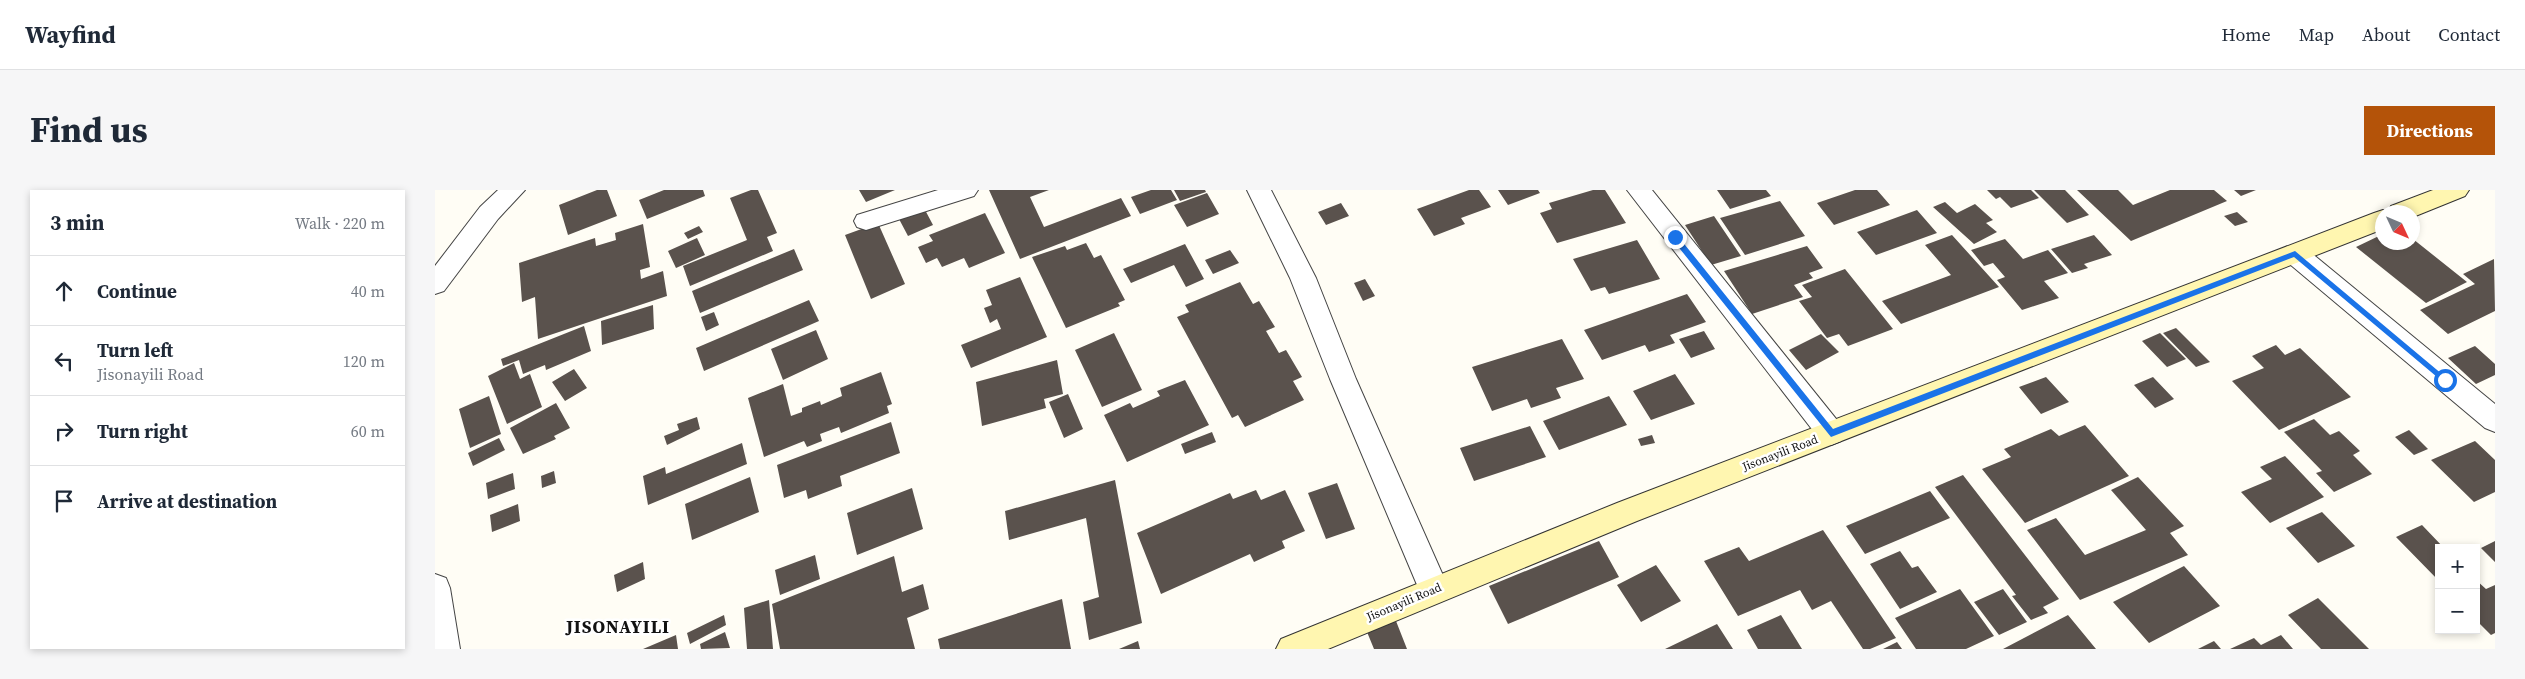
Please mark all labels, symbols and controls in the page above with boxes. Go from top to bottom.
text: Wayfind [25,18,116,51]
text: Home [2222,22,2271,47]
text: Map [2299,22,2334,47]
text: About [2362,22,2410,47]
text: Contact [2438,22,2500,47]
text: Find us [30,106,148,154]
button: Directions [2364,106,2495,155]
north arrow [2375,205,2420,250]
text: 3 min [50,208,105,237]
text: Walk · 220 m [295,212,385,234]
route end [1664,226,1687,249]
icon: ahead [50,277,78,305]
text: Continue [97,278,177,304]
text: 40 m [351,280,385,302]
text: Turn left [97,337,173,363]
icon: left [50,347,78,375]
text: 120 m [343,350,385,372]
text: Jisonayili Road [97,363,203,385]
route start [2434,369,2457,392]
icon: right [50,417,78,445]
text: Turn right [97,418,188,444]
text: 60 m [351,420,385,442]
street label: Jisonayili Road [1739,431,1820,475]
icon: arrive [50,487,78,515]
text: Arrive at destination [97,488,277,514]
map controls [2435,544,2480,634]
button: + [2435,544,2480,589]
street label: Jisonayili Road [1363,579,1444,625]
button: − [2435,589,2480,634]
district label: JISONAYILI [565,614,670,639]

